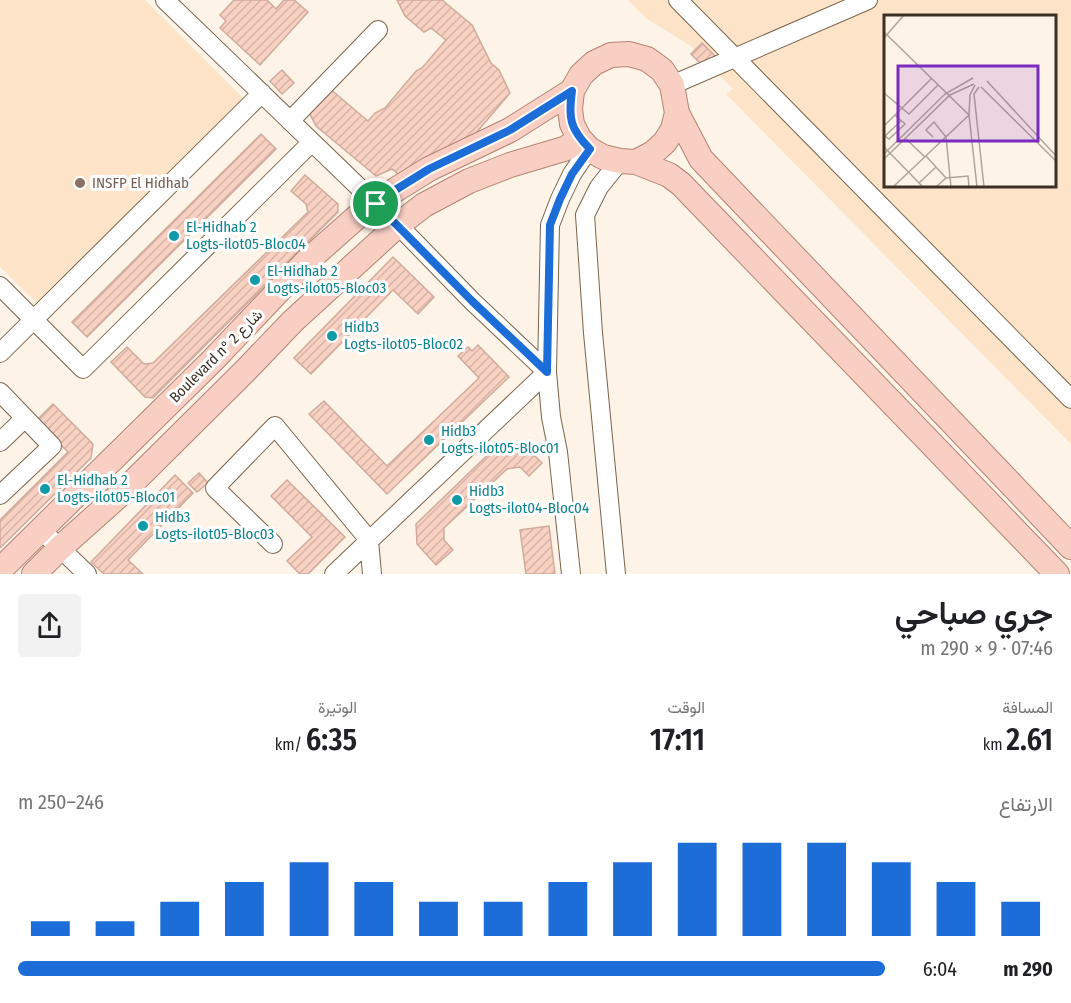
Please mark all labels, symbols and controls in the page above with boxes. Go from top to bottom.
inset map [884,15,1056,188]
place label: INSFP El Hidhab [92,174,189,192]
marker: INSFP El Hidhab [73,176,87,190]
pin [350,178,401,229]
icon: arrive [359,187,392,220]
place label: El-Hidhab 2 Logts-ilot05-Bloc04 [186,218,306,253]
marker: El-Hidhab 2 Logts-ilot05-Bloc04 [167,229,181,243]
place label: El-Hidhab 2 Logts-ilot05-Bloc03 [267,262,386,297]
marker: El-Hidhab 2 Logts-ilot05-Bloc03 [248,273,262,287]
street label: Boulevard n° شارع 2 [166,306,268,408]
place label: Hidb3 Logts-ilot05-Bloc02 [344,318,463,353]
marker: Hidb3 Logts-ilot05-Bloc02 [325,329,339,343]
place label: Hidb3 Logts-ilot05-Bloc01 [441,422,559,457]
marker: Hidb3 Logts-ilot05-Bloc01 [422,433,436,447]
place label: El-Hidhab 2 Logts-ilot05-Bloc01 [57,471,175,506]
marker: El-Hidhab 2 Logts-ilot05-Bloc01 [38,482,52,496]
place label: Hidb3 Logts-ilot04-Bloc04 [469,482,589,517]
marker: Hidb3 Logts-ilot04-Bloc04 [450,493,464,507]
place label: Hidb3 Logts-ilot05-Bloc03 [155,508,274,543]
marker: Hidb3 Logts-ilot05-Bloc03 [136,519,150,533]
text: جري صباحي [895,593,1053,633]
button: share [18,594,81,657]
text: 07:46 · 9 × 290 m [920,636,1053,660]
text: الوتيرة [318,698,357,717]
text: الوقت [667,698,705,717]
text: المسافة [1002,698,1053,717]
text: 6:35 [306,722,357,758]
text: 17:11 [650,722,705,758]
text: 2.61 [1006,722,1053,758]
text: /km [275,735,306,754]
text: km [983,735,1006,754]
text: 246–250 m [18,790,104,814]
text: الارتفاع [999,792,1053,816]
text: 6:04 [923,957,957,981]
text: 290 m [1003,957,1053,981]

